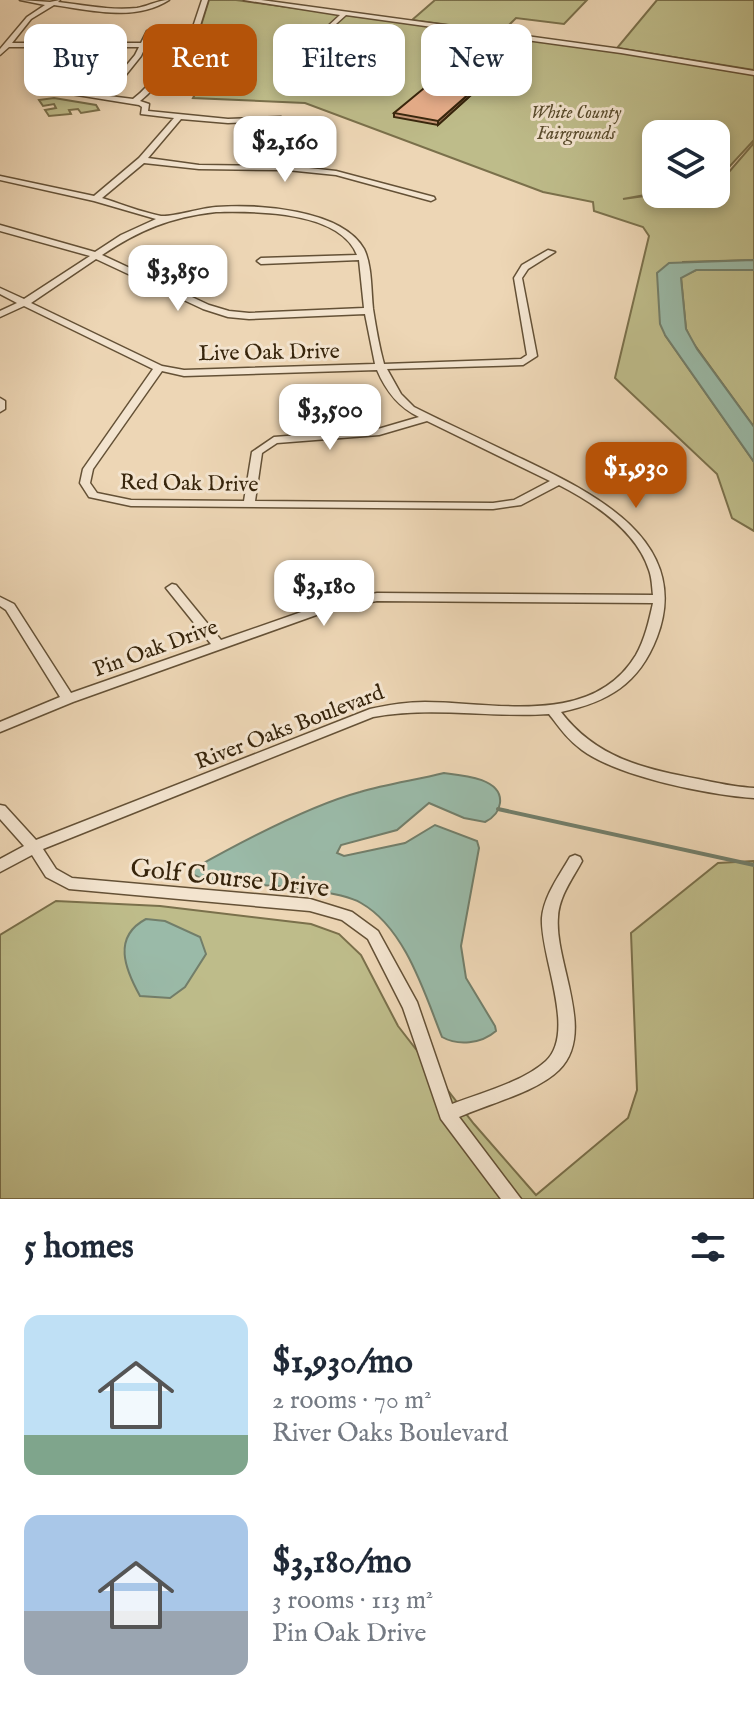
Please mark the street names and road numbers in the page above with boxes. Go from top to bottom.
street label: Live Oak Drive [198,338,340,368]
street label: Red Oak Drive [119,469,259,499]
street label: Pin Oak Drive [89,613,222,684]
street label: River Oaks Boulevard [191,679,388,777]
street label: Golf Course Drive [129,852,331,905]

